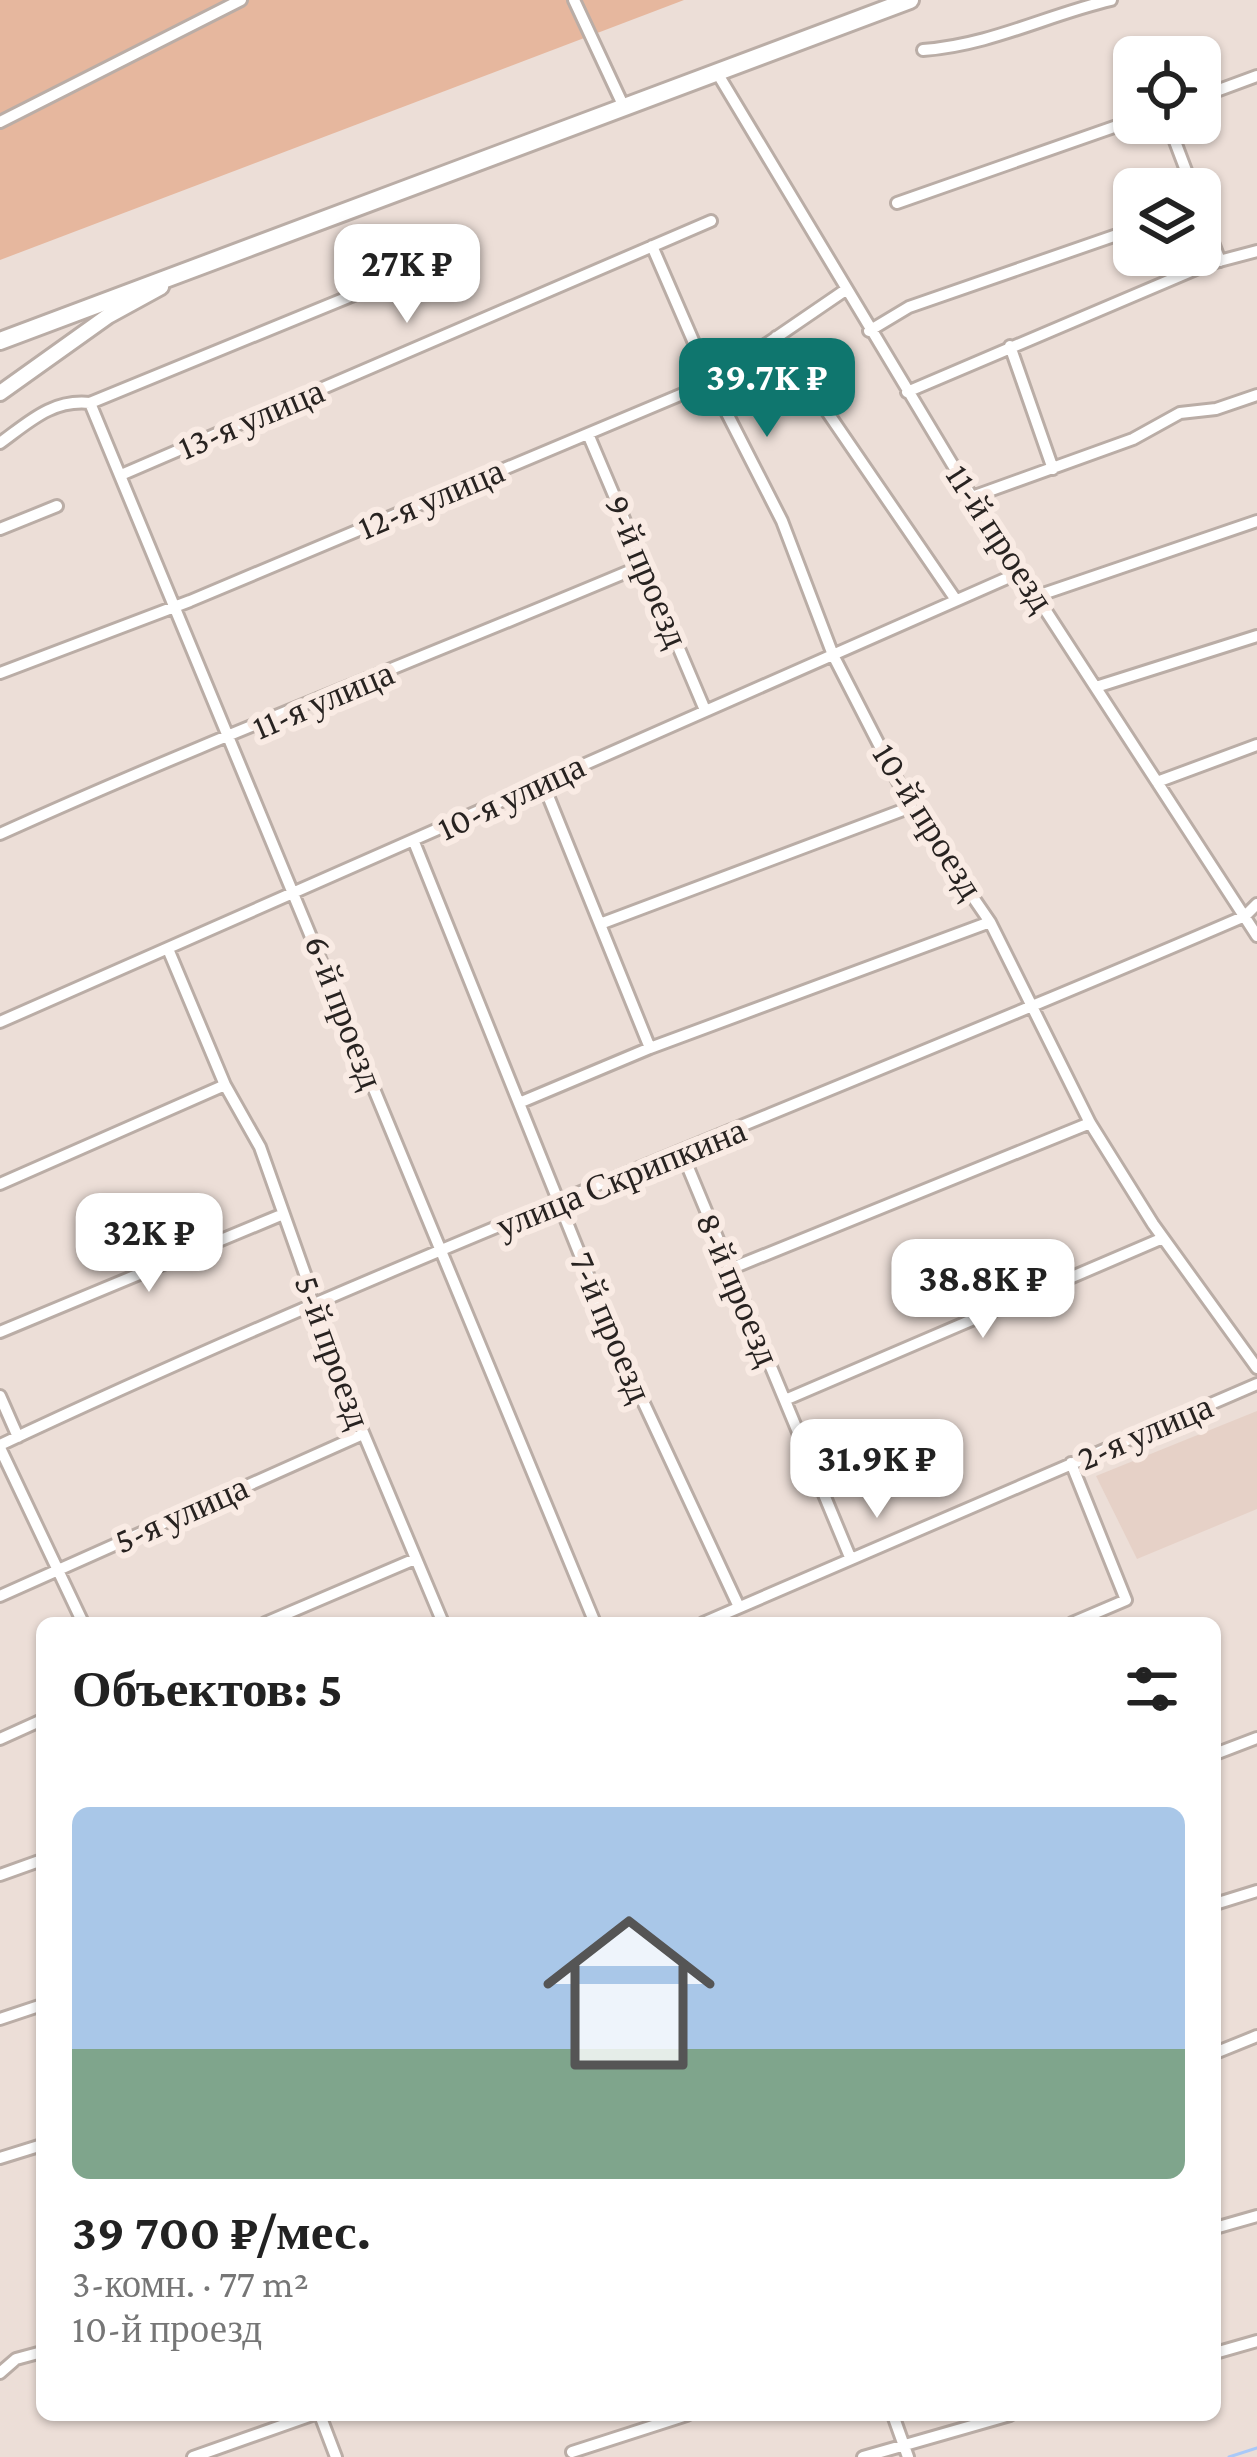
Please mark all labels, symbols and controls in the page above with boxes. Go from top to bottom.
map controls [1113,36,1221,276]
button: locate [1113,36,1221,144]
button: layers [1113,168,1221,276]
pin: 27K ₽ [323,224,491,326]
text: 27K ₽ [361,241,453,284]
pin: 39.7K ₽ [656,338,878,440]
text: 39.7K ₽ [706,355,828,398]
street label: 13-я улица [172,370,330,468]
street label: 12-я улица [352,450,510,548]
street label: 11-й проезд [938,457,1062,619]
street label: 9-й проезд [597,489,697,653]
street label: 11-я улица [246,652,400,748]
street label: 10-й проезд [865,736,991,906]
street label: 10-я улица [431,746,591,848]
street label: 6-й проезд [296,929,392,1095]
street label: улица Скрипкина [490,1110,752,1246]
pin: 32K ₽ [65,1193,233,1295]
street label: 8-й проезд [688,1206,788,1372]
text: 32K ₽ [103,1210,195,1253]
pin: 38.8K ₽ [872,1239,1094,1341]
street label: 7-й проезд [562,1246,660,1408]
text: 38.8K ₽ [918,1256,1048,1299]
street label: 5-й проезд [287,1270,379,1434]
street label: 2-я улица [1072,1386,1218,1478]
pin: 31.9K ₽ [766,1419,988,1521]
text: 31.9K ₽ [817,1436,937,1479]
street label: 5-я улица [108,1467,254,1561]
icon: filters [1119,1656,1185,1722]
text: Объектов: 5 [72,1660,343,1717]
icon: home [521,1885,737,2101]
text: 39 700 ₽/мес. [72,2203,371,2260]
text: 3-комн. · 77 m² [72,2262,309,2305]
text: 10-й проезд [72,2307,262,2350]

